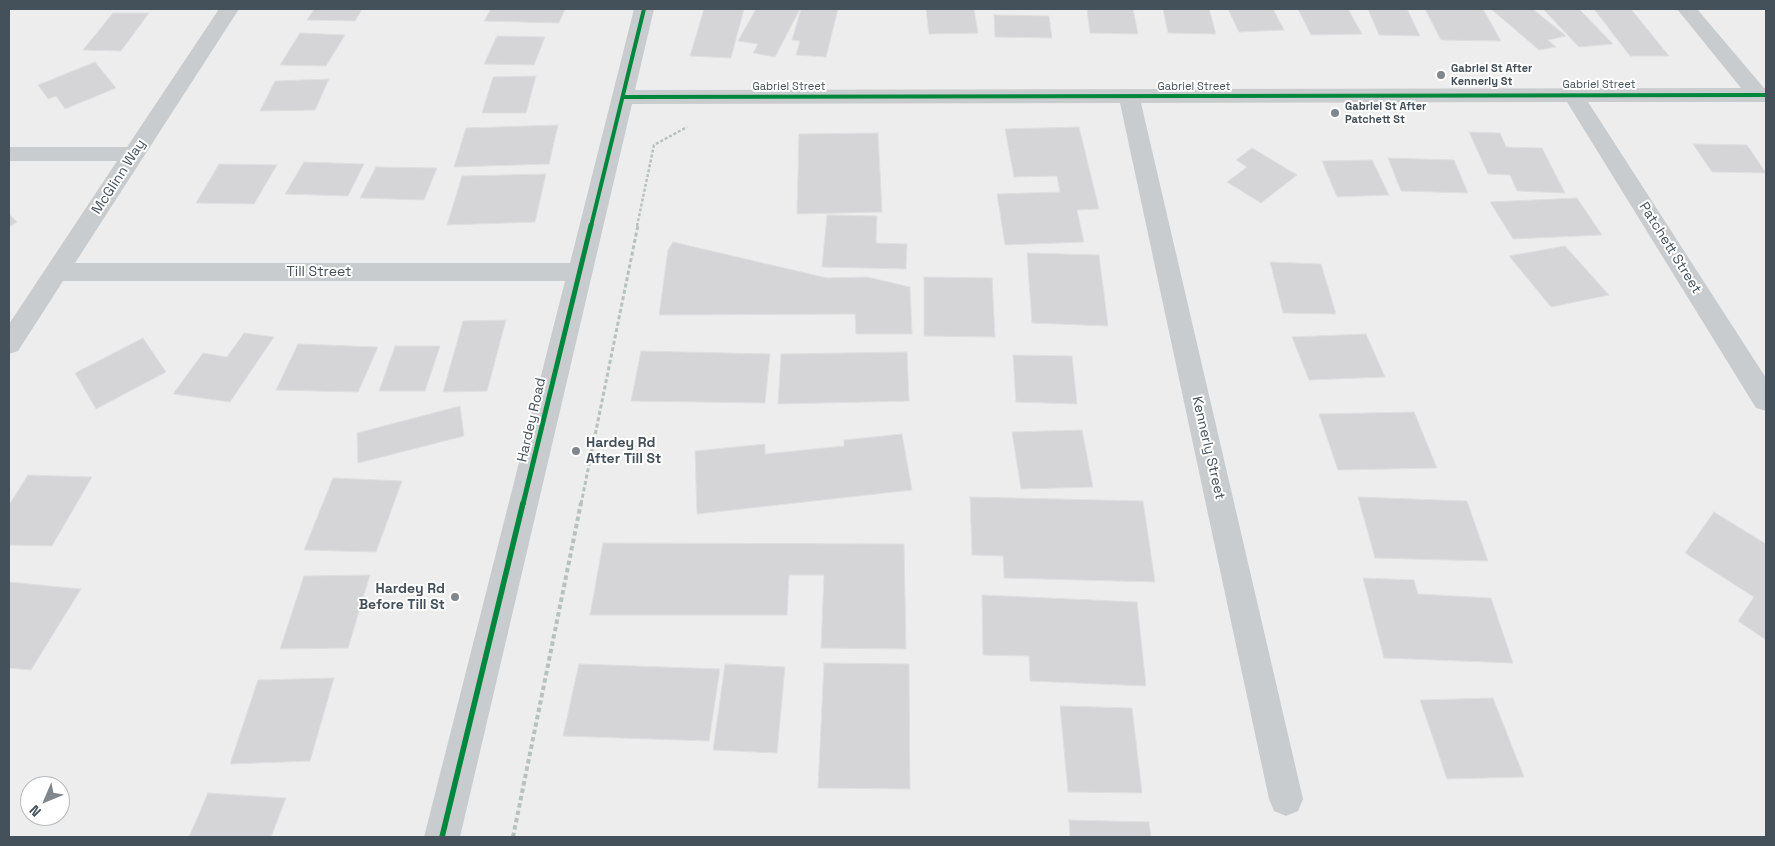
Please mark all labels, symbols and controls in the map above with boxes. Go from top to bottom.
place label: Gabriel St After Kennerly St [1451,62,1532,88]
marker: Gabriel St After Kennerly St [1435,69,1447,81]
street label: Gabriel Street [1562,78,1636,92]
street label: Gabriel Street [752,80,826,94]
street label: Gabriel Street [1157,80,1231,94]
place label: Gabriel St After Patchett St [1345,100,1426,126]
marker: Gabriel St After Patchett St [1329,107,1341,119]
street label: McGlinn Way [89,136,149,218]
street label: Patchett Street [1635,199,1705,297]
street label: Till Street [287,264,351,280]
street label: Hardey Road [514,376,550,464]
street label: Kennerly Street [1188,395,1228,501]
place label: Hardey Rd After Till St [586,435,661,468]
marker: Hardey Rd After Till St [570,445,582,457]
place label: Hardey Rd Before Till St [359,581,445,614]
marker: Hardey Rd Before Till St [449,591,461,603]
north arrow [20,776,70,826]
text: N [25,801,45,821]

